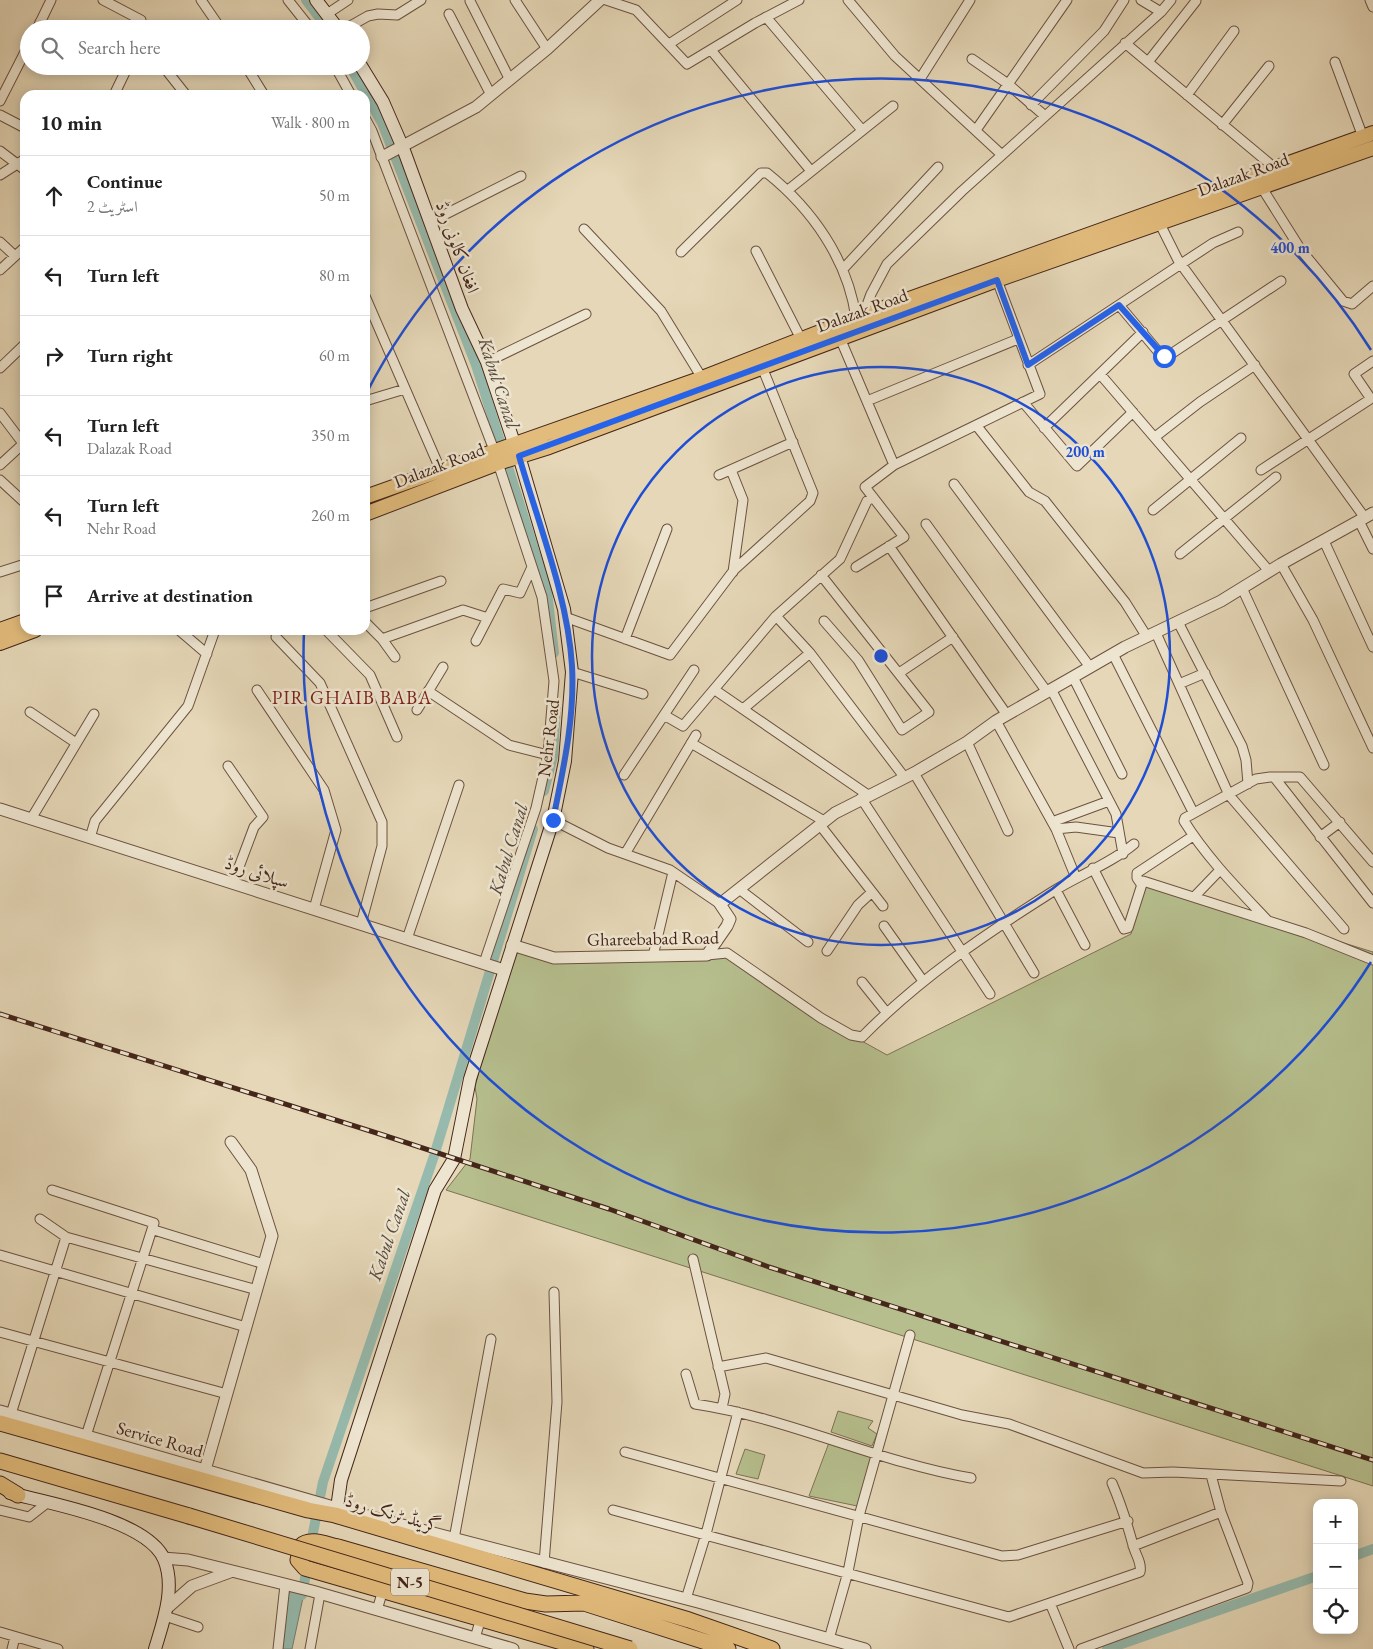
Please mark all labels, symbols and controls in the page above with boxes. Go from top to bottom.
search box [20,20,370,75]
icon: search [38,34,66,62]
text: Search here [78,35,160,60]
text: 10 min [40,109,102,136]
text: Walk · 800 m [271,112,350,133]
street label: Dalazak Road [1194,147,1293,201]
text: Continue [87,169,162,194]
icon: ahead [40,182,68,210]
text: 50 m [319,185,350,206]
text: اسٹریٹ 2 [87,196,138,217]
street label: افغان کالونی روڈ [431,198,485,296]
text: 400 m [1270,238,1310,257]
icon: left [40,262,68,290]
text: Turn left [87,263,159,288]
text: 80 m [319,265,350,286]
street label: Dalazak Road [813,283,912,337]
water label: Kabul Canal [472,333,526,432]
icon: right [40,342,68,370]
text: Turn right [87,343,173,368]
text: 60 m [319,345,350,366]
route start [1153,345,1176,368]
text: Turn left [87,413,159,438]
icon: left [40,422,68,450]
text: 350 m [311,425,350,446]
street label: Dalazak Road [390,437,489,493]
text: Dalazak Road [87,438,172,459]
text: 200 m [1065,442,1105,461]
text: Turn left [87,493,159,518]
icon: left [40,502,68,530]
text: 260 m [311,505,350,526]
text: Nehr Road [87,518,156,539]
icon: arrive [40,582,68,610]
text: Arrive at destination [87,583,253,608]
centre of rings [872,647,890,665]
district label: PIR GHAIB BABA [272,685,432,710]
street label: Nehr Road [532,697,564,778]
water label: Kabul Canal [482,800,534,899]
route end [542,809,565,832]
street label: سپلائی روڈ [222,851,292,894]
street label: Ghareebabad Road [587,925,720,951]
water label: Kabul Canal [361,1186,416,1285]
street label: Service Road [114,1416,207,1463]
street label: گرینڈ ٹرنک روڈ [342,1488,443,1539]
map controls [1313,1499,1358,1634]
button: + [1313,1499,1358,1544]
button: − [1313,1544,1358,1589]
road number: N-5 [391,1568,429,1595]
button: locate [1313,1589,1358,1634]

